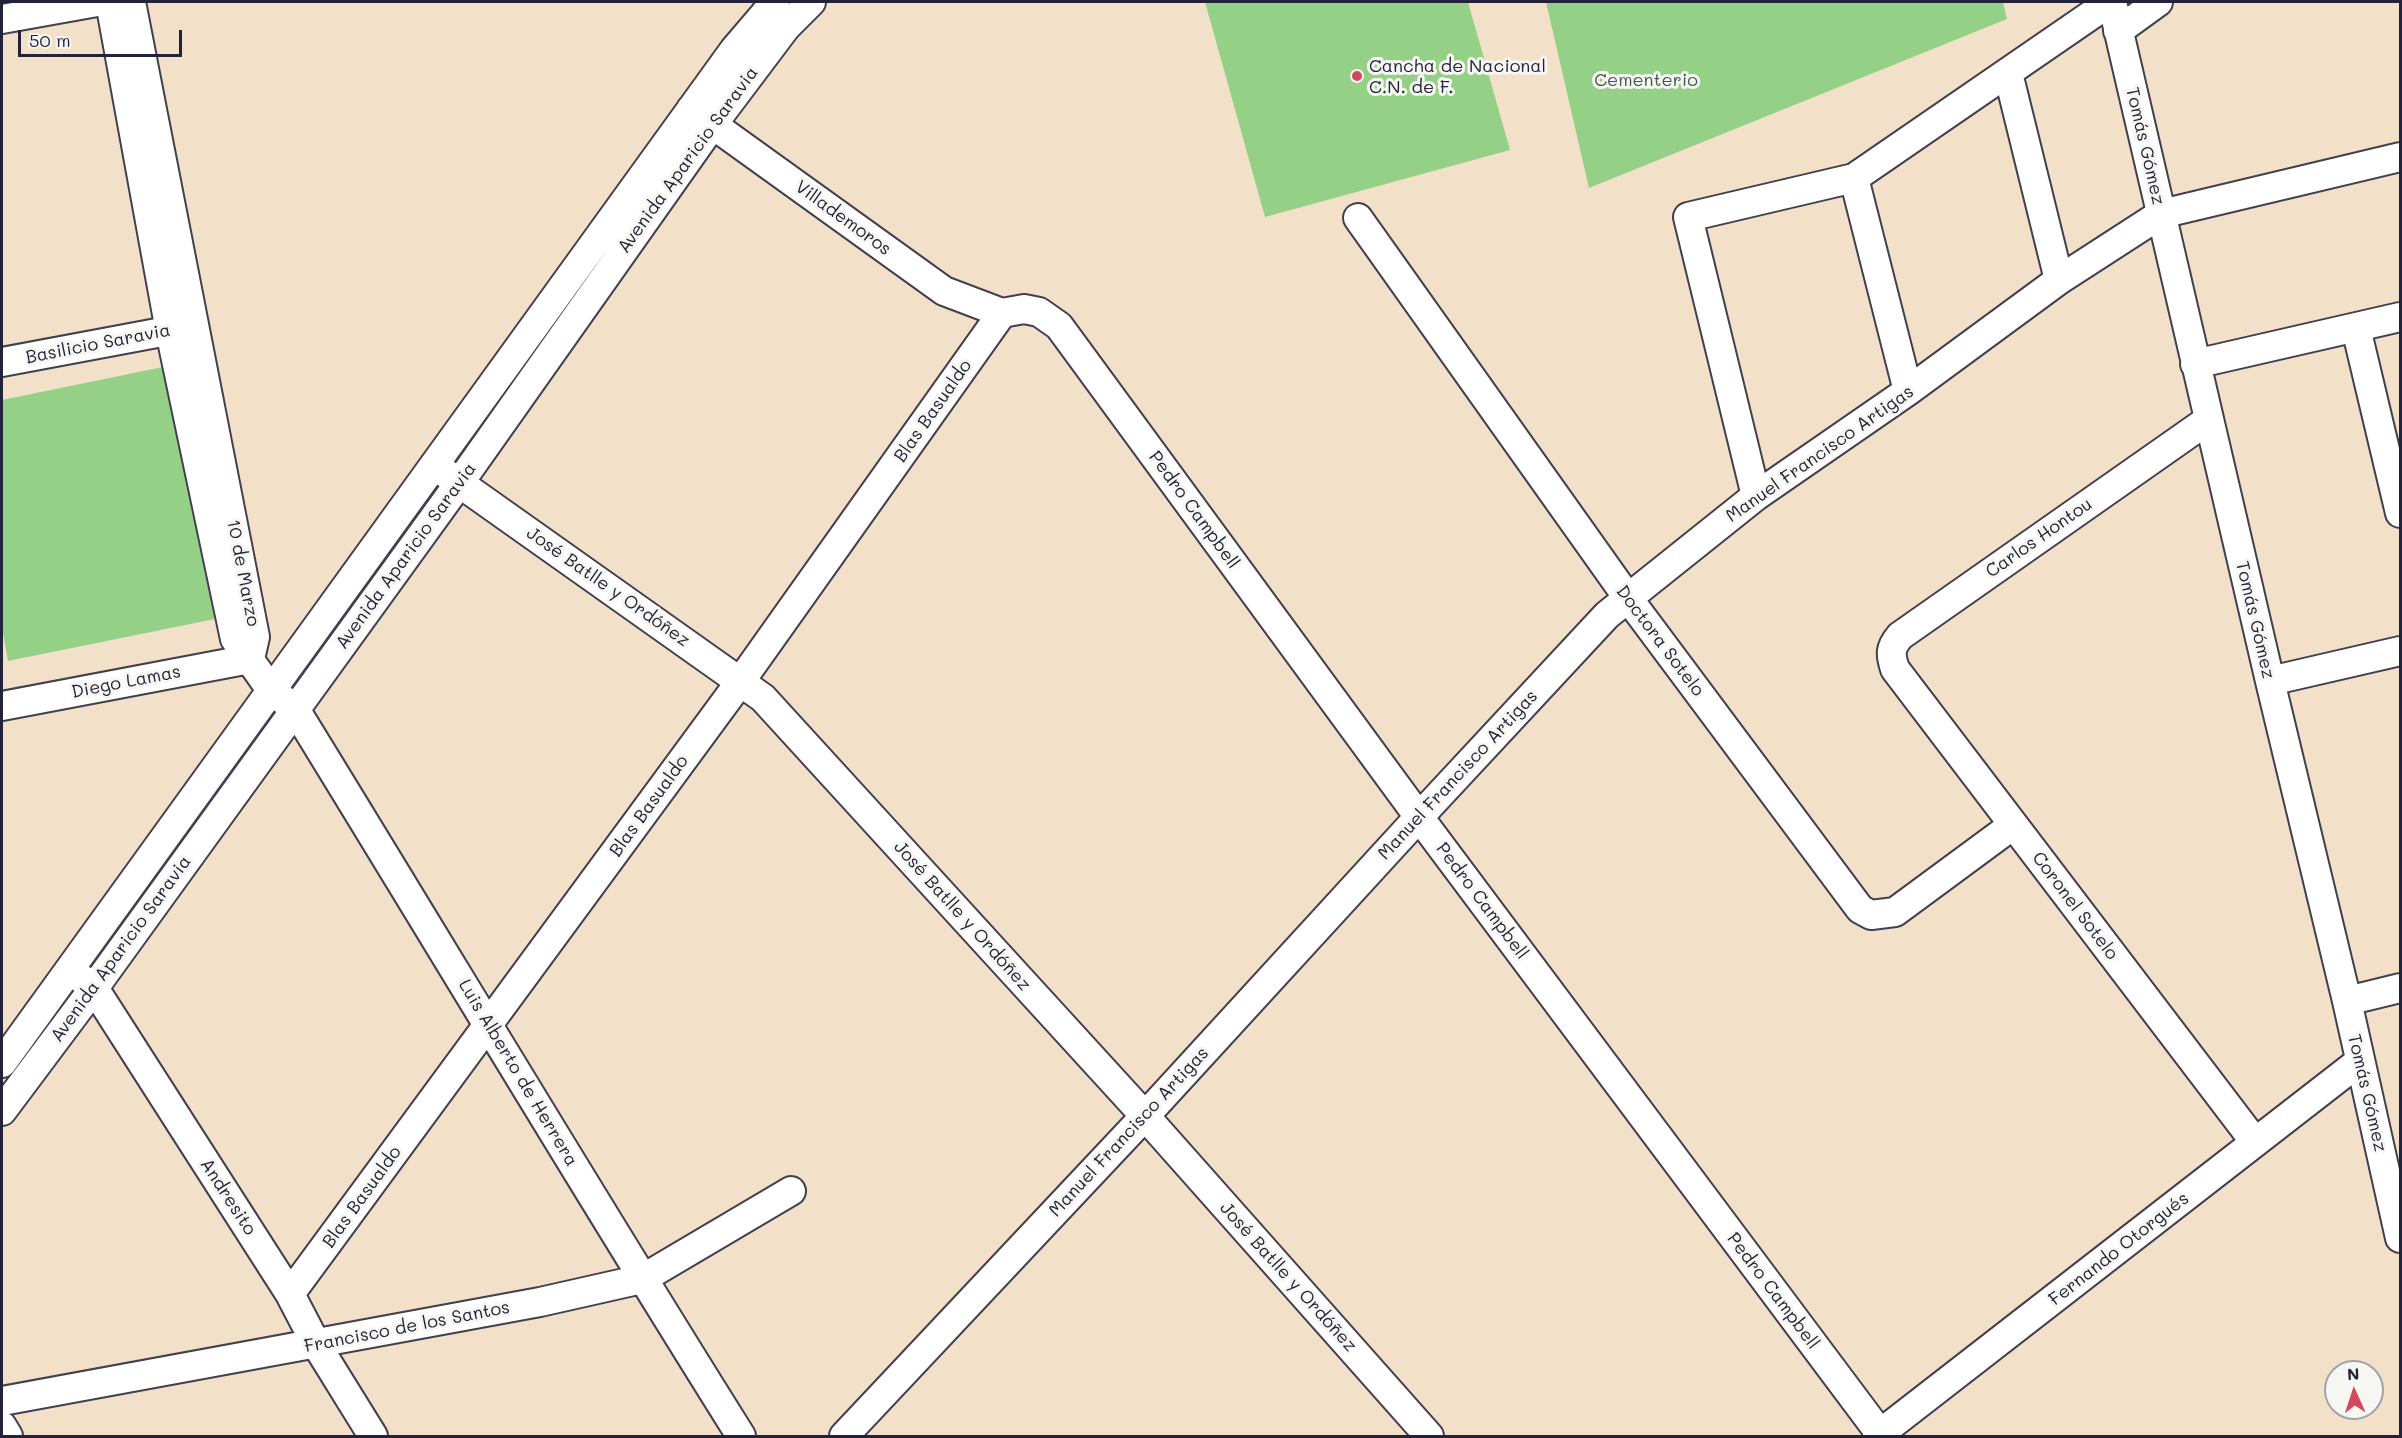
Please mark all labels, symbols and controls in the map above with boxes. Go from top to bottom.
scale bar [21,18,184,56]
text: 50 m [29,28,71,52]
place label: Cancha de Nacional C.N. de F. [1369,55,1546,98]
street label: Avenida Aparicio Saravia [613,63,763,257]
marker: Cancha de Nacional C.N. de F. [1350,69,1364,83]
park label: Cementerio [1594,69,1698,91]
street label: Tomás Gómez [2121,85,2169,207]
street label: Villademoros [791,176,895,260]
street label: Basilicio Saravia [24,319,172,369]
street label: Blas Basualdo [890,356,976,466]
street label: Manuel Francisco Artigas [1722,381,1918,527]
street label: Pedro Campbell [1144,447,1244,573]
street label: Avenida Aparicio Saravia [331,459,481,653]
street label: Carlos Hontou [1982,493,2096,583]
street label: 10 de Marzo [222,518,264,628]
street label: José Batlle y Ordóñez [522,522,694,652]
street label: Tomás Gómez [2231,559,2279,681]
street label: Doctora Sotelo [1611,581,1709,701]
street label: Diego Lamas [70,661,182,703]
street label: Manuel Francisco Artigas [1374,686,1542,864]
street label: Blas Basualdo [605,751,693,861]
street label: José Batlle y Ordóñez [889,837,1035,995]
street label: Pedro Campbell [1431,839,1533,963]
street label: Coronel Sotelo [2027,848,2123,964]
street label: Avenida Aparicio Saravia [46,852,196,1046]
street label: Luis Alberto de Herrera [454,976,582,1170]
street label: Tomás Gómez [2343,1032,2391,1154]
street label: Manuel Francisco Artigas [1045,1043,1213,1221]
street label: Blas Basualdo [318,1142,406,1252]
street label: Andresito [195,1155,261,1239]
street label: Fernando Otorgués [2045,1188,2193,1310]
street label: José Batlle y Ordóñez [1215,1198,1361,1356]
street label: Pedro Campbell [1722,1229,1824,1353]
street label: Francisco de los Santos [302,1296,512,1358]
north arrow [2324,1360,2384,1420]
text: N [2347,1363,2360,1384]

